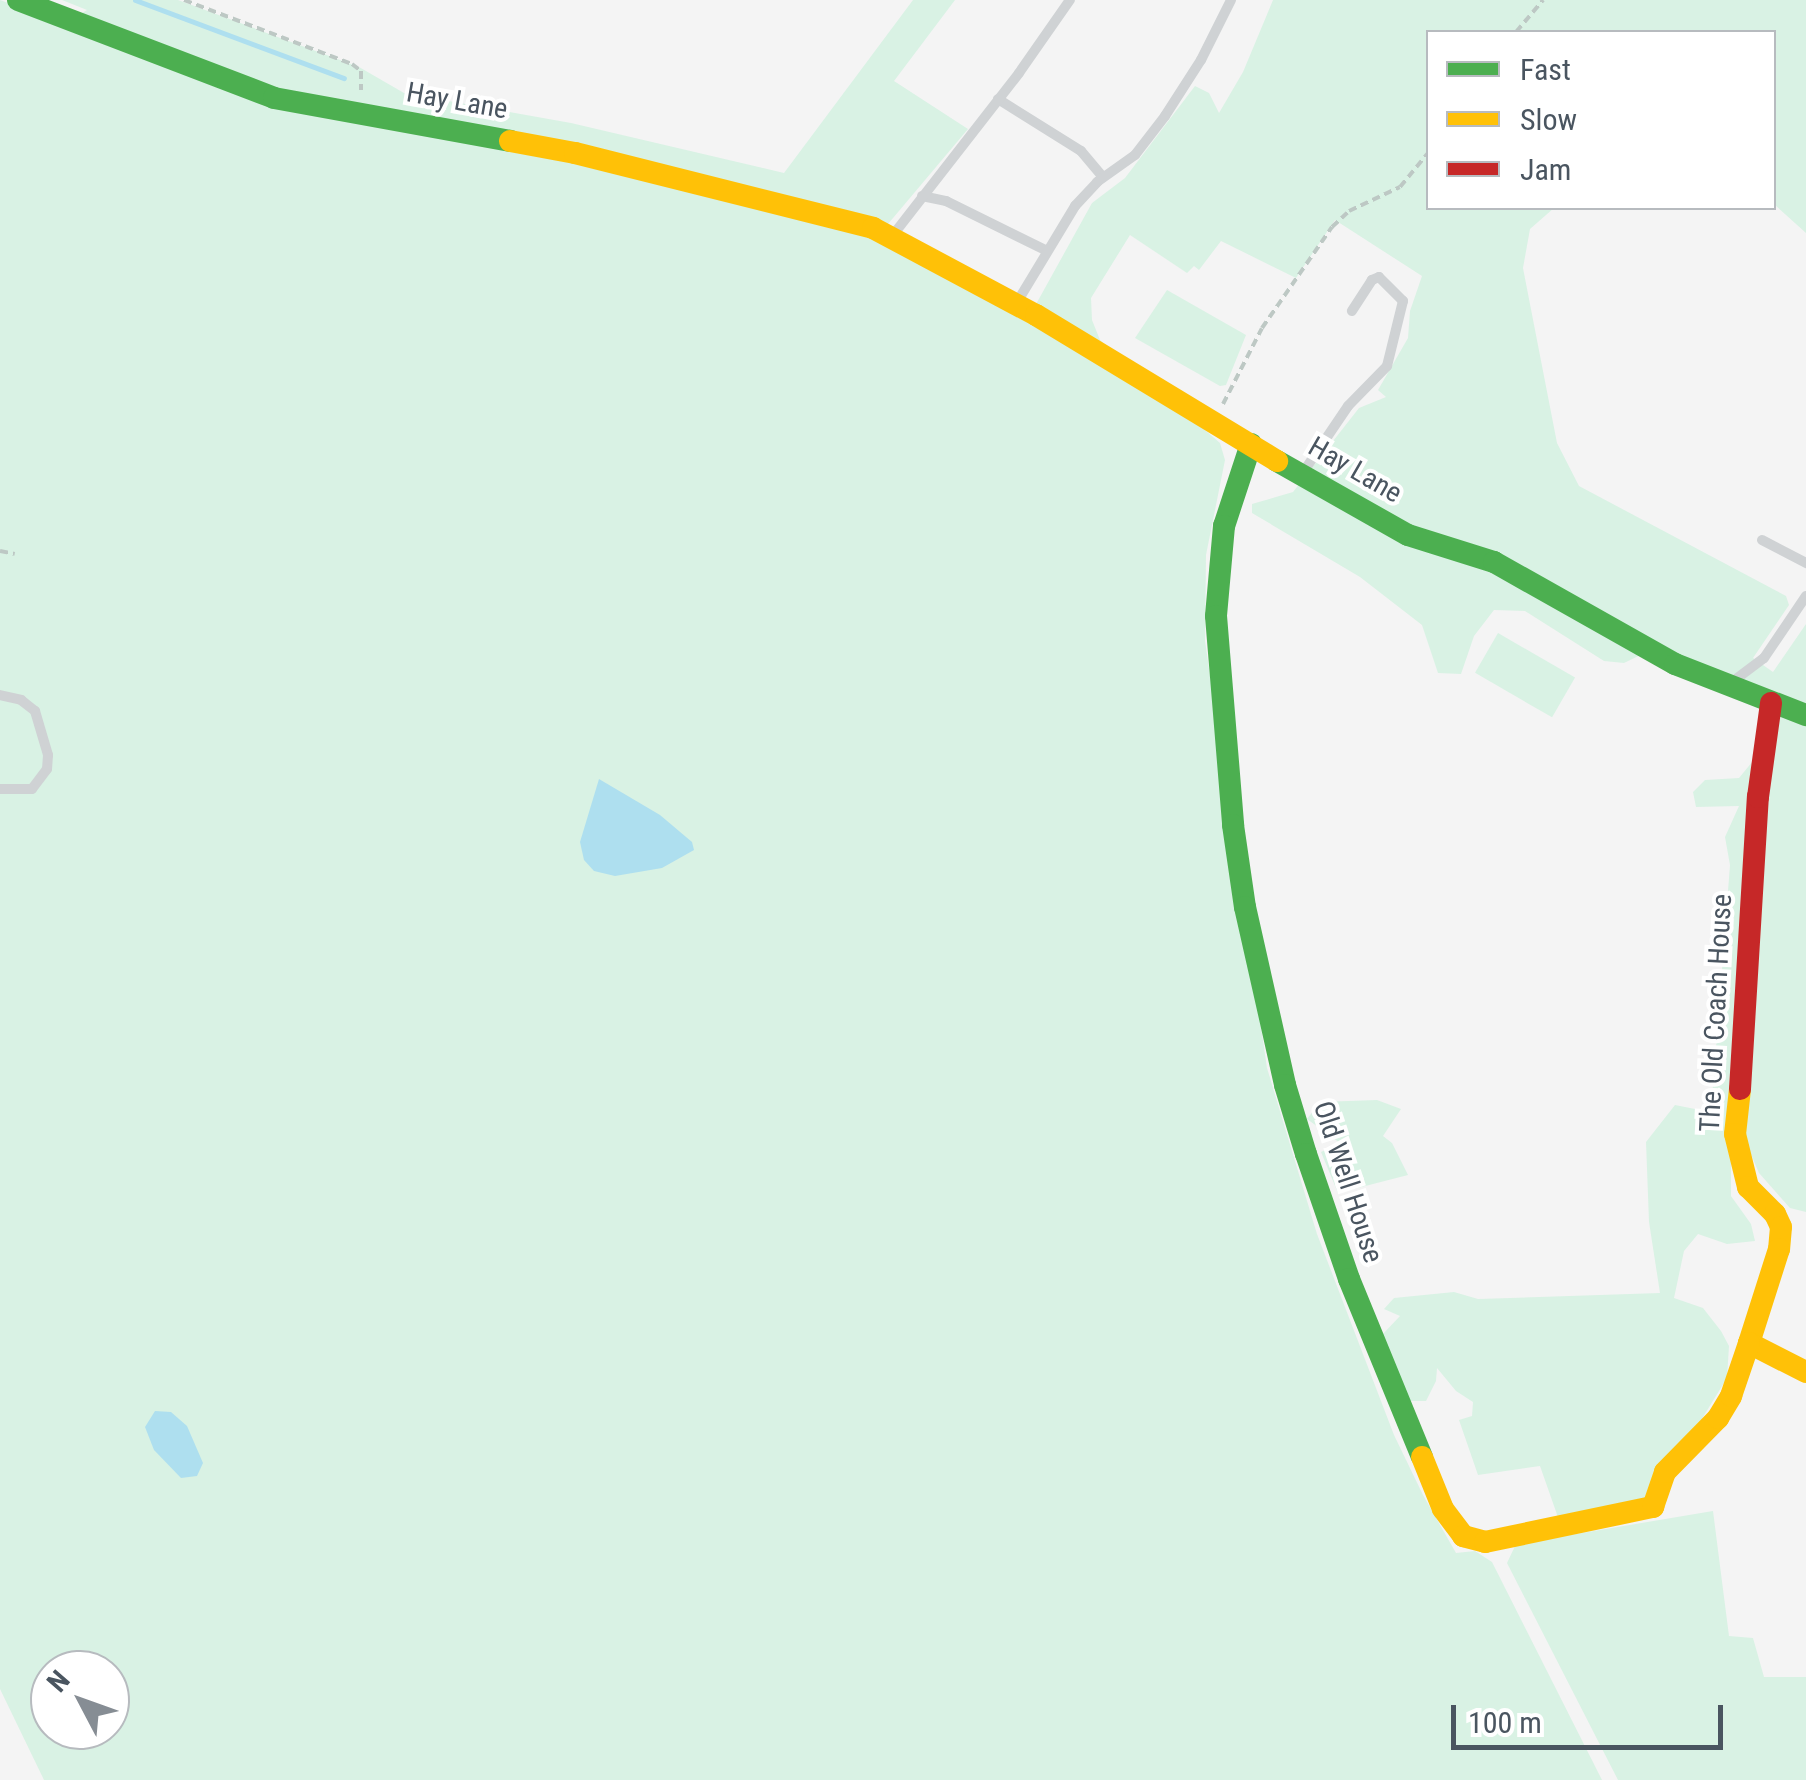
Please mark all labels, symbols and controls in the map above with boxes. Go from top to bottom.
legend [1426,30,1776,210]
text: Fast [1520,52,1571,87]
street label: Hay Lane [404,76,510,126]
text: Slow [1520,102,1577,137]
text: Jam [1520,152,1571,187]
street label: Hay Lane [1302,430,1408,510]
street label: The Old Coach House [1693,893,1739,1133]
street label: Old Well House [1306,1097,1390,1267]
north arrow [30,1650,130,1750]
text: N [40,1664,77,1699]
scale bar [1456,1685,1728,1747]
text: 100 m [1468,1705,1542,1740]

